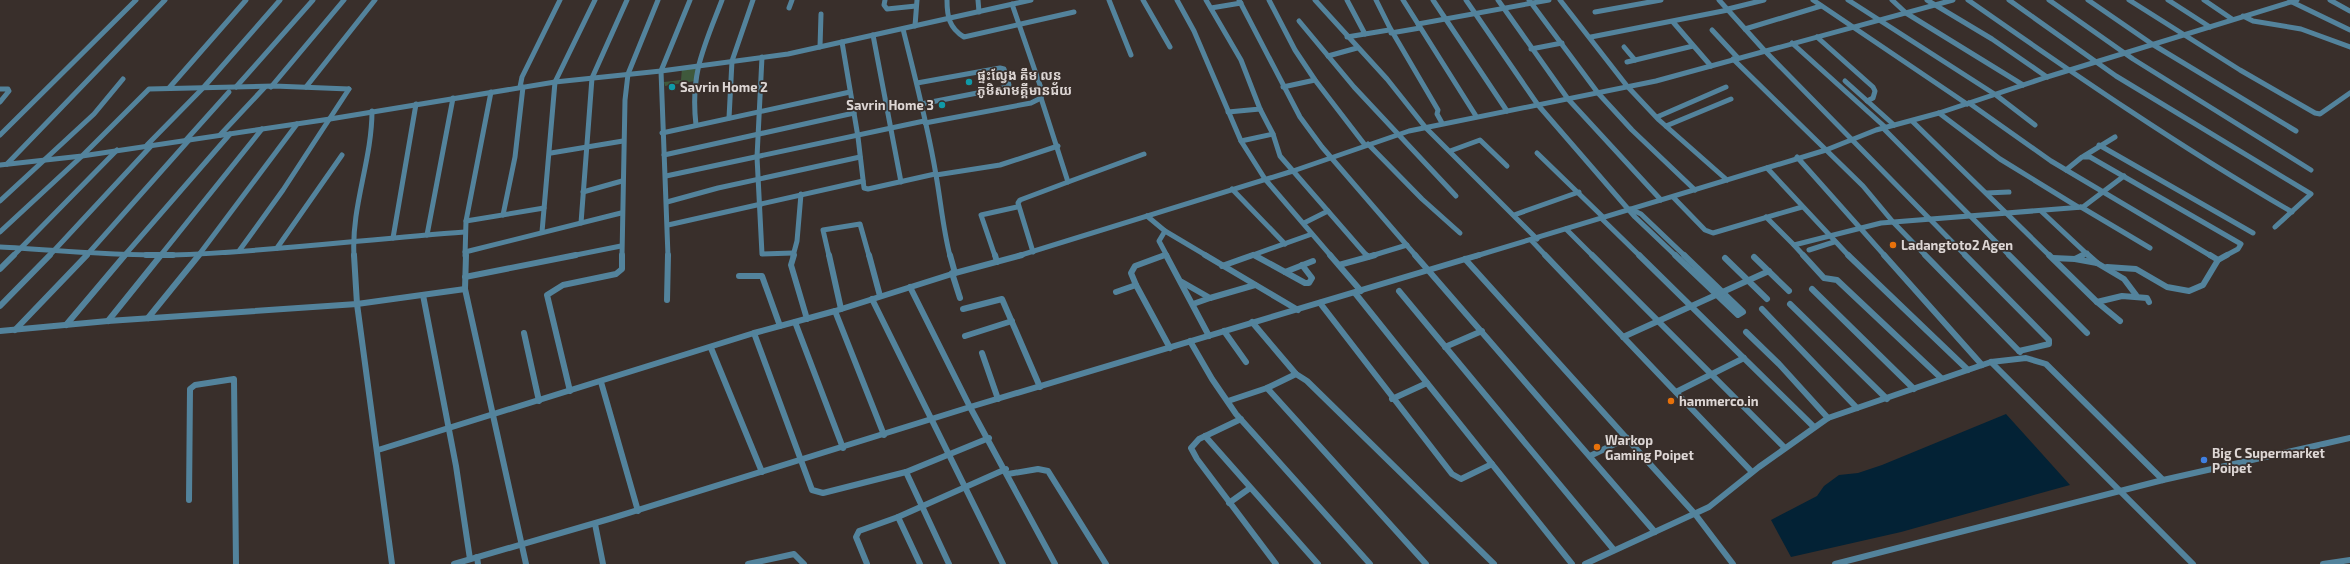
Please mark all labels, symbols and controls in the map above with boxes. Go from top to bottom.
place label: ផ្ទះល្វែង គឹម លន ភូមិសាមគ្គីមានជ័យ [977,67,1072,99]
marker: ផ្ទះល្វែង គឹម លន ភូមិសាមគ្គីមានជ័យ [964,77,974,87]
place label: Savrin Home 2 [680,79,768,95]
marker: Savrin Home 2 [667,82,677,92]
place label: Savrin Home 3 [846,97,934,113]
marker: Savrin Home 3 [937,100,947,110]
place label: Ladangtoto2 Agen [1901,237,2013,253]
marker: Ladangtoto2 Agen [1888,240,1898,250]
place label: hammerco.in [1679,393,1759,409]
marker: hammerco.in [1666,396,1676,406]
place label: Warkop Gaming Poipet [1605,432,1694,463]
marker: Warkop Gaming Poipet [1592,442,1602,452]
place label: Big C Supermarket Poipet [2212,445,2326,476]
marker: Big C Supermarket Poipet [2199,455,2209,465]

